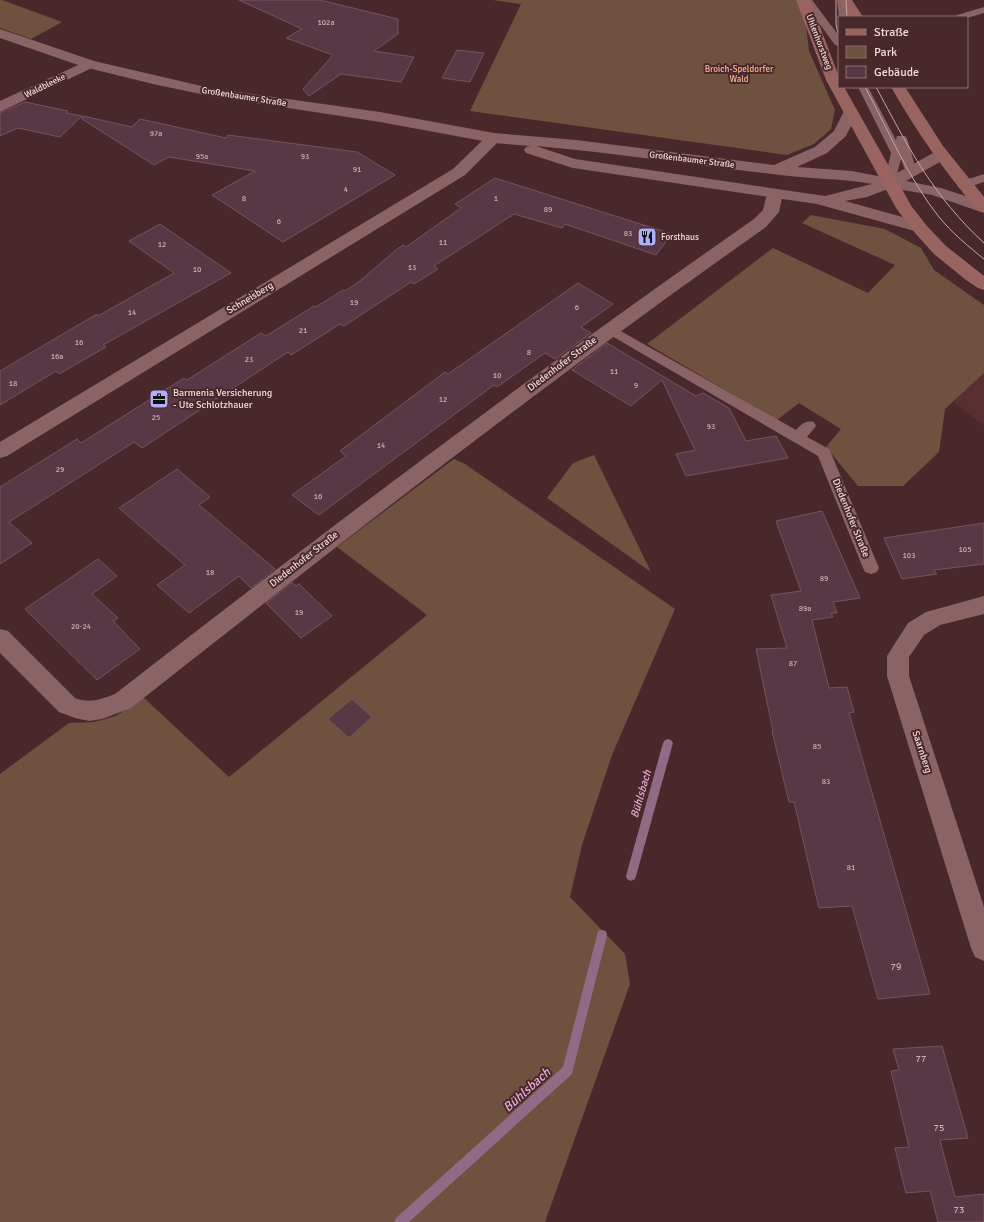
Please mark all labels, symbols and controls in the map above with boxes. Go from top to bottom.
street label: Uhlenhorstweg [803,13,835,72]
legend [838,16,968,88]
house number: 102a [317,17,335,27]
text: Straße [874,25,909,40]
text: Park [874,45,897,60]
park label: Broich-Speldorfer Wald [705,64,774,85]
text: Gebäude [874,65,919,80]
street label: Waldbleeke [23,71,68,101]
street label: Großenbaumer Straße [201,85,288,109]
house number: 97a [150,128,162,138]
street label: Großenbaumer Straße [649,149,736,171]
house number: 95a [196,151,208,161]
house number: 93 [301,151,309,161]
house number: 91 [353,164,361,174]
house number: 4 [344,184,349,194]
house number: 8 [242,193,246,203]
house number: 1 [494,193,498,203]
house number: 89 [544,204,552,214]
house number: 6 [277,216,281,226]
restaurant icon: Forsthaus [636,226,658,248]
house number: 83 [624,228,632,238]
place label: Forsthaus [661,232,699,243]
house number: 11 [439,237,447,247]
house number: 12 [158,239,166,249]
house number: 13 [408,262,416,272]
house number: 10 [193,264,201,274]
street label: Schneisberg [224,279,276,317]
house number: 19 [350,297,358,307]
house number: 6 [575,302,579,312]
house number: 14 [128,307,137,317]
house number: 21 [299,325,307,335]
street label: Diedenhofer Straße [525,334,599,394]
house number: 16 [75,337,83,347]
house number: 8 [527,347,531,357]
house number: 16a [51,351,63,361]
house number: 23 [245,354,253,364]
house number: 11 [610,366,618,376]
house number: 10 [493,370,501,380]
house number: 18 [9,378,17,388]
house number: 9 [634,380,638,390]
place label: Barmenia Versicherung - Ute Schlotzhauer [173,387,272,411]
office icon: Barmenia Versicherung - Ute Schlotzhauer [148,388,170,410]
house number: 12 [439,394,447,404]
house number: 25 [152,412,160,422]
house number: 93 [707,421,715,431]
house number: 14 [377,440,386,450]
house number: 29 [56,464,64,474]
street label: Diedenhofer Straße [830,477,872,559]
house number: 16 [314,491,322,501]
street label: Diedenhofer Straße [267,529,341,589]
house number: 105 [959,544,971,554]
house number: 103 [903,550,915,560]
house number: 18 [206,567,214,577]
house number: 89 [820,573,828,583]
house number: 89a [799,603,811,613]
house number: 19 [295,607,303,617]
house number: 20-24 [71,621,92,631]
house number: 87 [789,658,797,668]
street label: Saarnberg [909,729,935,775]
house number: 85 [813,741,821,751]
water label: Bühlsbach [628,768,654,819]
house number: 83 [822,776,830,786]
house number: 81 [847,862,855,872]
house number: 79 [891,961,901,973]
house number: 77 [916,1053,926,1065]
water label: Bühlsbach [500,1064,555,1115]
house number: 75 [934,1122,944,1134]
house number: 73 [954,1204,964,1216]

